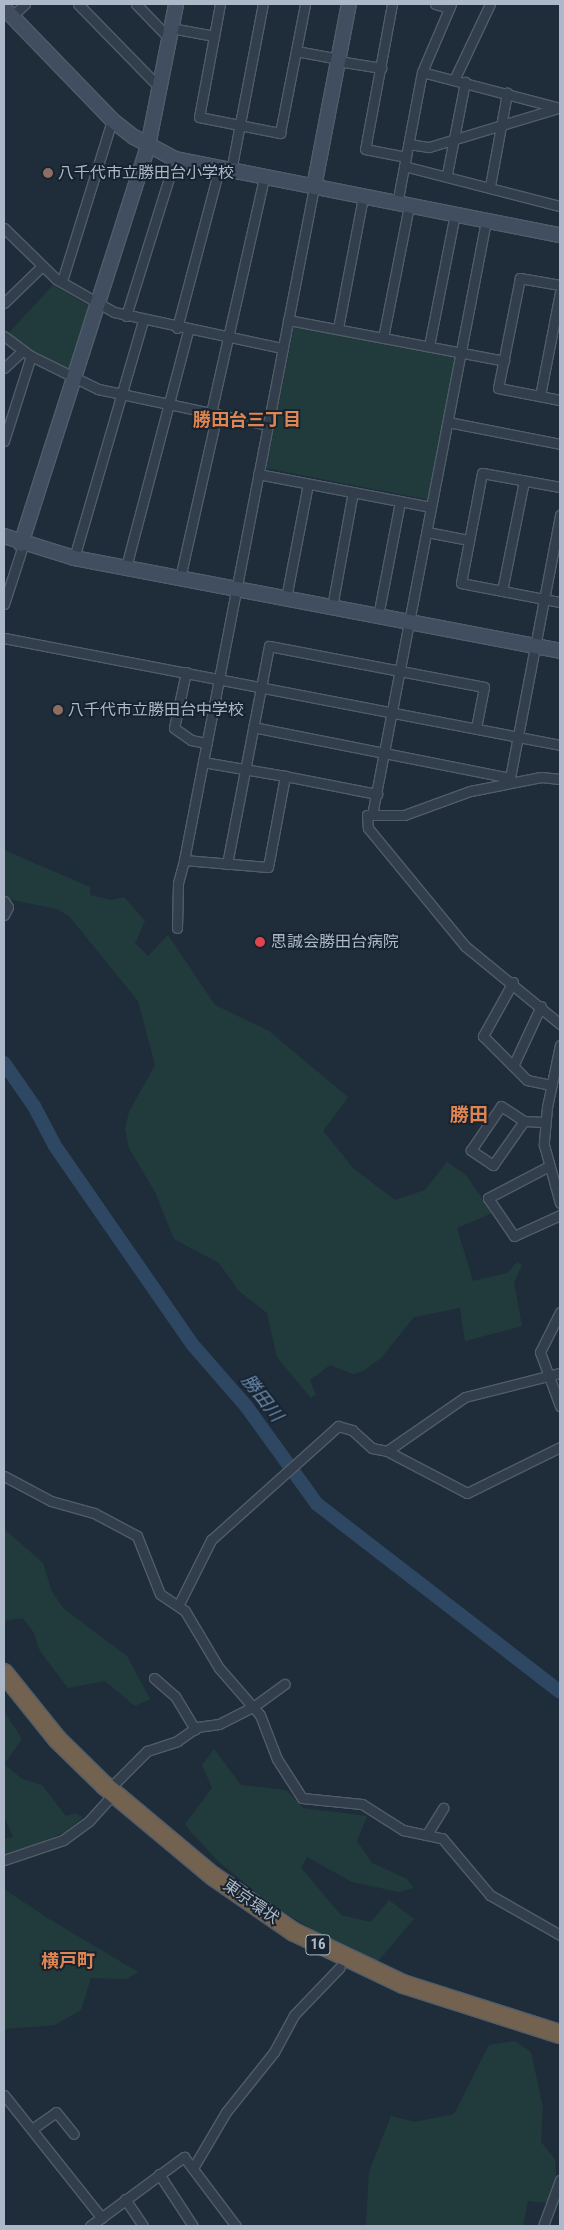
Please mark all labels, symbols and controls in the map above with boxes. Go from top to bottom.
place label: 八千代市立勝田台小学校 [58,163,234,183]
marker: 八千代市立勝田台小学校 [42,167,54,179]
district label: 勝田台三丁目 [193,409,301,431]
place label: 八千代市立勝田台中学校 [68,700,244,720]
marker: 八千代市立勝田台中学校 [52,704,64,716]
place label: 思誠会勝田台病院 [271,932,399,952]
marker: 思誠会勝田台病院 [253,935,267,949]
district label: 勝田 [450,1104,488,1126]
water label: 勝田川 [237,1370,287,1426]
street label: 東京環状 [219,1876,283,1928]
road number: 16 [304,1932,332,1958]
district label: 横戸町 [41,1950,95,1972]

